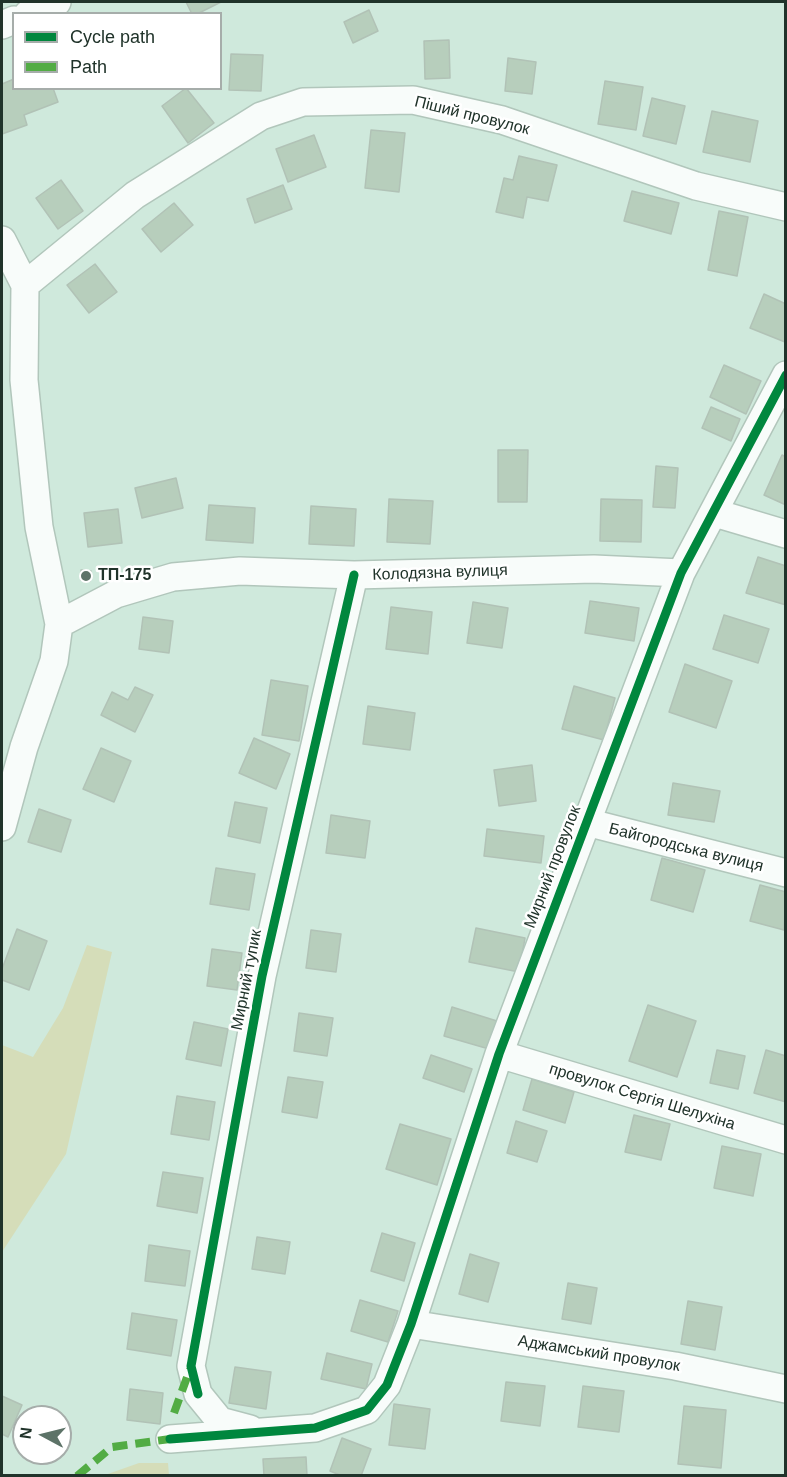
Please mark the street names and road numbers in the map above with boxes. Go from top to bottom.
street label: Піший провулок [412,92,532,140]
street label: Колодязна вулиця [372,561,508,585]
street label: Мирний провулок [521,803,585,931]
street label: Байгородська вулиця [607,820,765,876]
street label: Мирний тупик [228,928,266,1032]
street label: провулок Сергія Шелухіна [547,1060,737,1134]
street label: Аджамський провулок [517,1332,681,1376]

